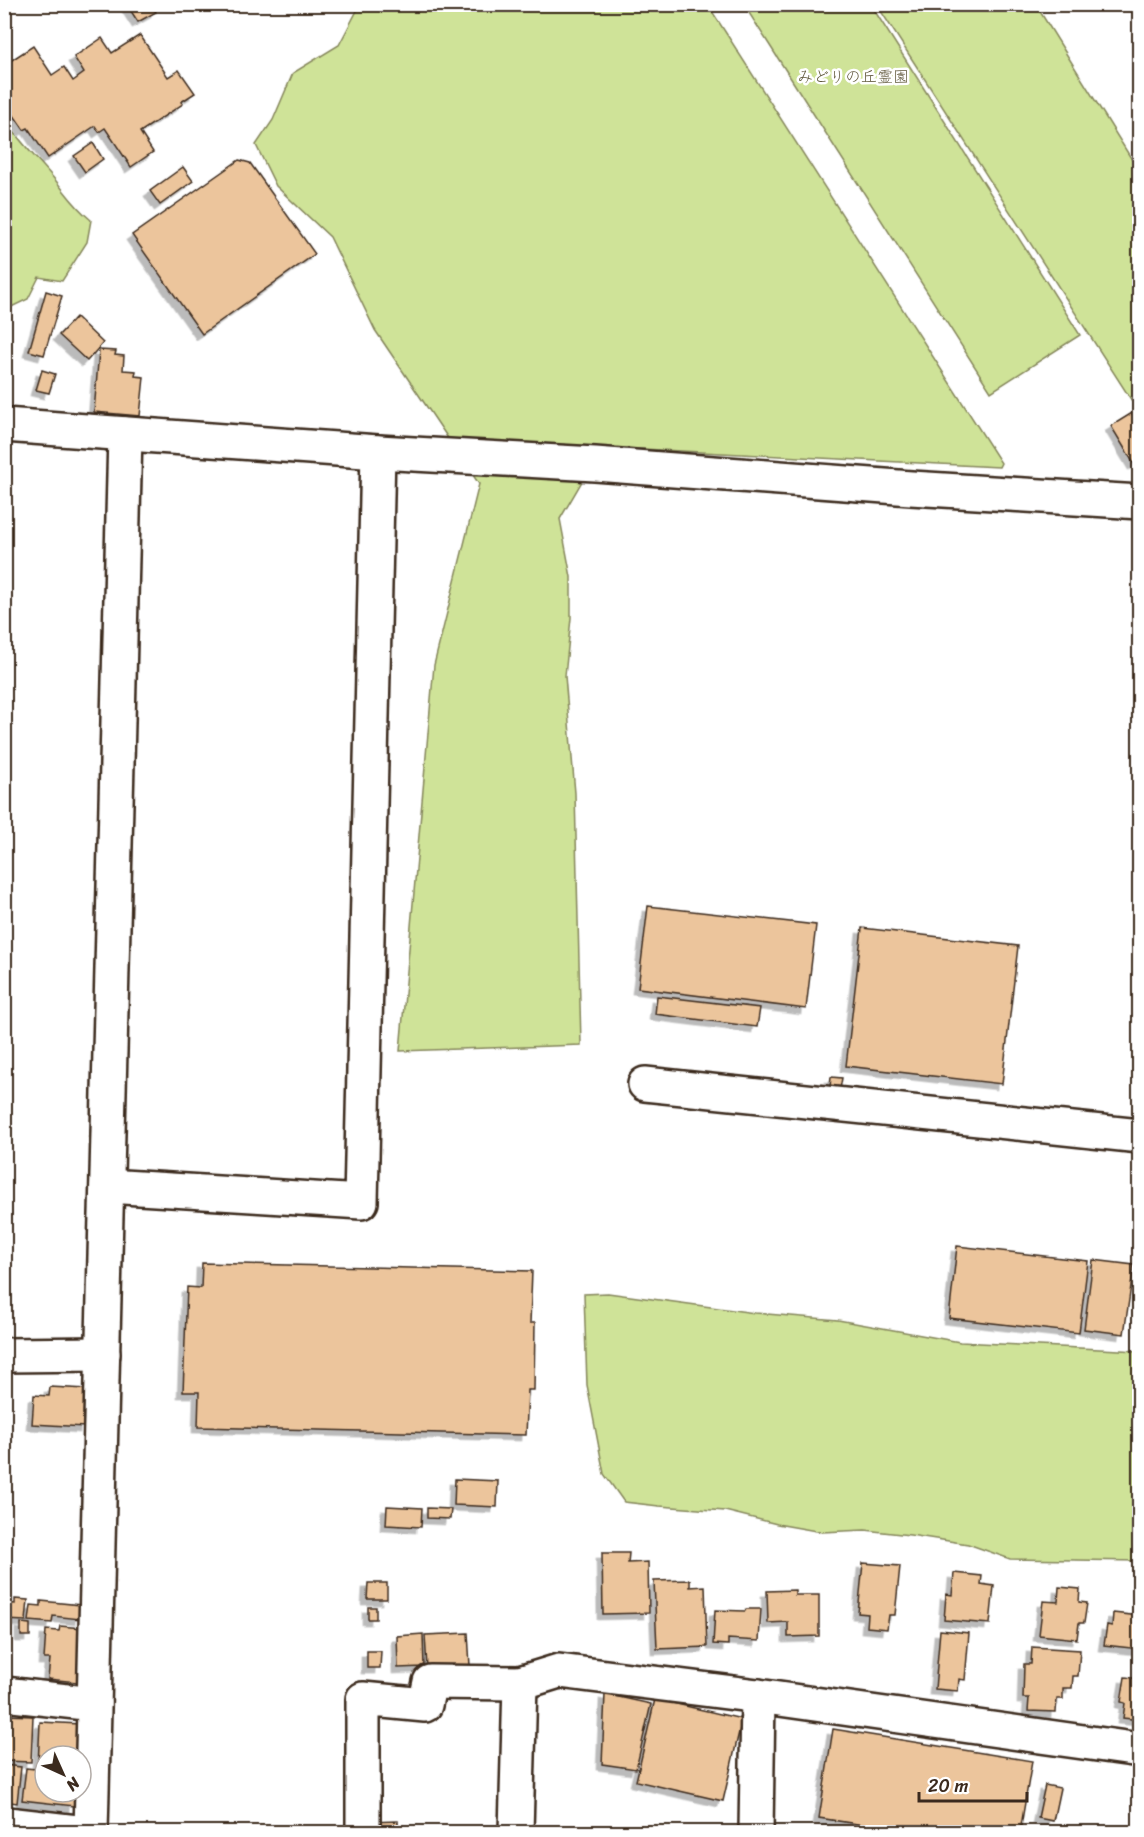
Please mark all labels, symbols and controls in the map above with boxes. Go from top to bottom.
park label: みどりの丘霊園 [797,62,909,91]
north arrow [33,1744,93,1804]
scale bar [919,1765,1027,1803]
text: N [58,1769,88,1799]
text: 20 m [928,1770,968,1802]

